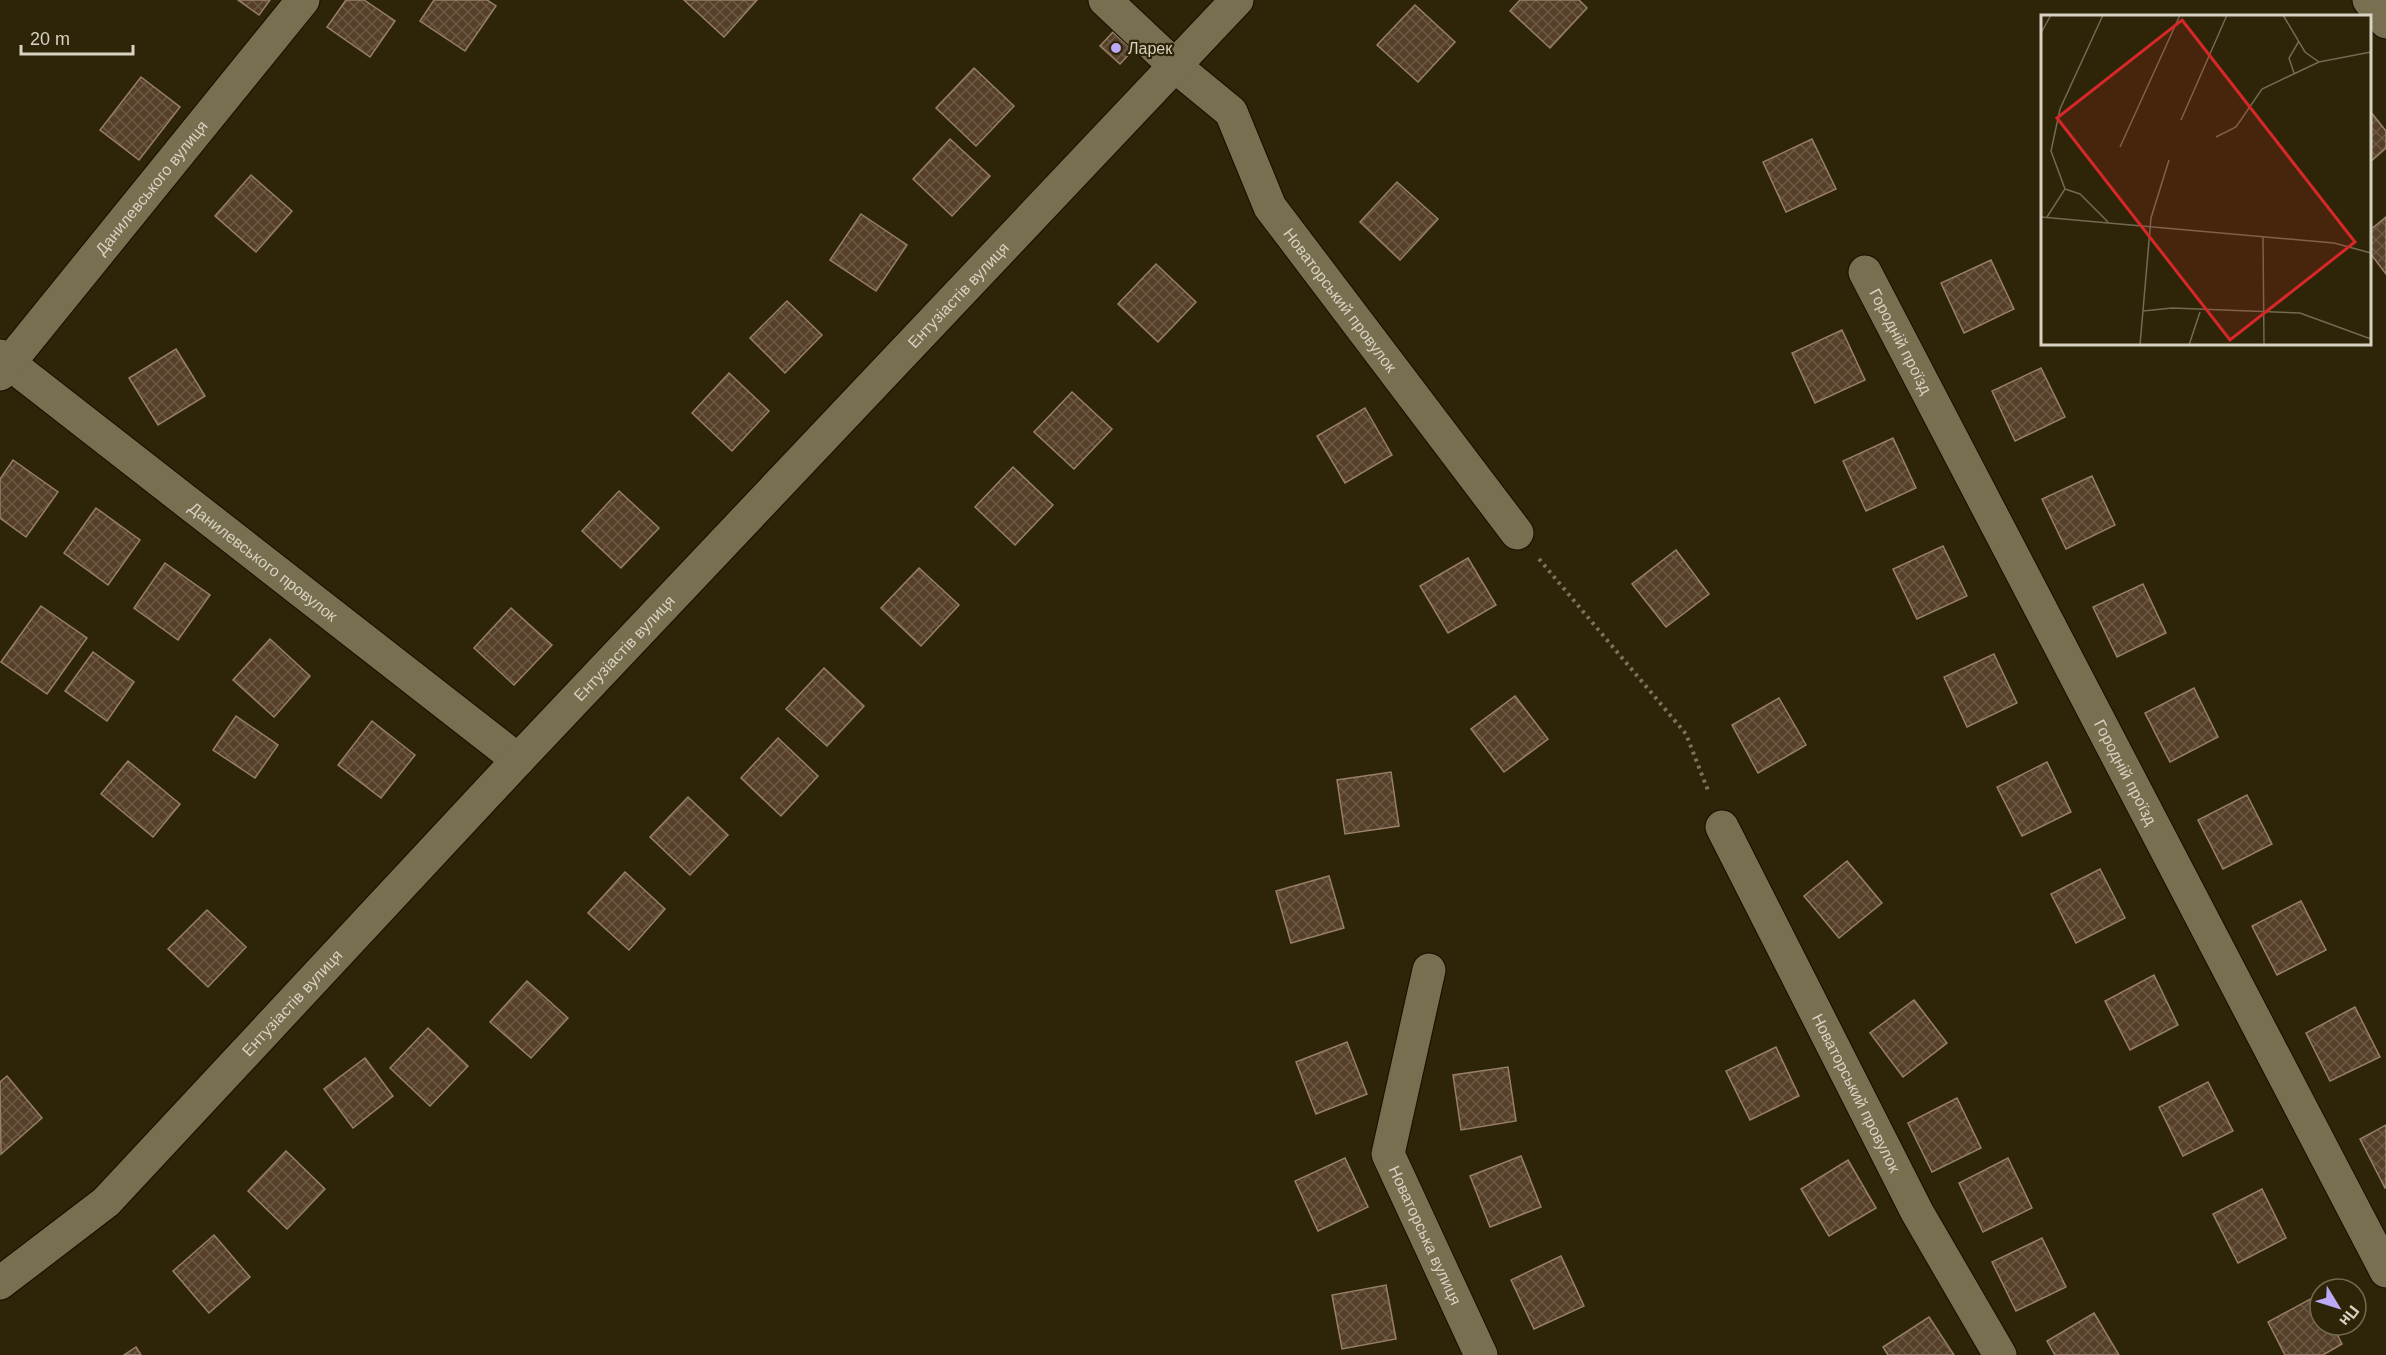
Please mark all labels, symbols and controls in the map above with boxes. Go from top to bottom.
inset map [2041,15,2371,345]
scale bar [21,18,134,56]
text: 20 m [30,29,70,49]
place label: Ларек [1128,40,1173,57]
marker: Ларек [1109,41,1123,55]
street label: Данилевського вулиця [92,117,210,258]
street label: Новаторський провулок [1281,225,1401,376]
street label: Ентузіастів вулиця [904,239,1012,351]
street label: Городній проїзд [1867,286,1936,397]
street label: Данилевського провулок [186,498,342,625]
street label: Ентузіастів вулиця [570,592,678,704]
street label: Городній проїзд [2091,717,2161,828]
street label: Ентузіастів вулиця [238,946,345,1059]
street label: Новаторський провулок [1809,1011,1904,1176]
street label: Новаторська вулиця [1386,1163,1465,1307]
north arrow [2308,1277,2368,1337]
text: Пн [2336,1302,2363,1330]

